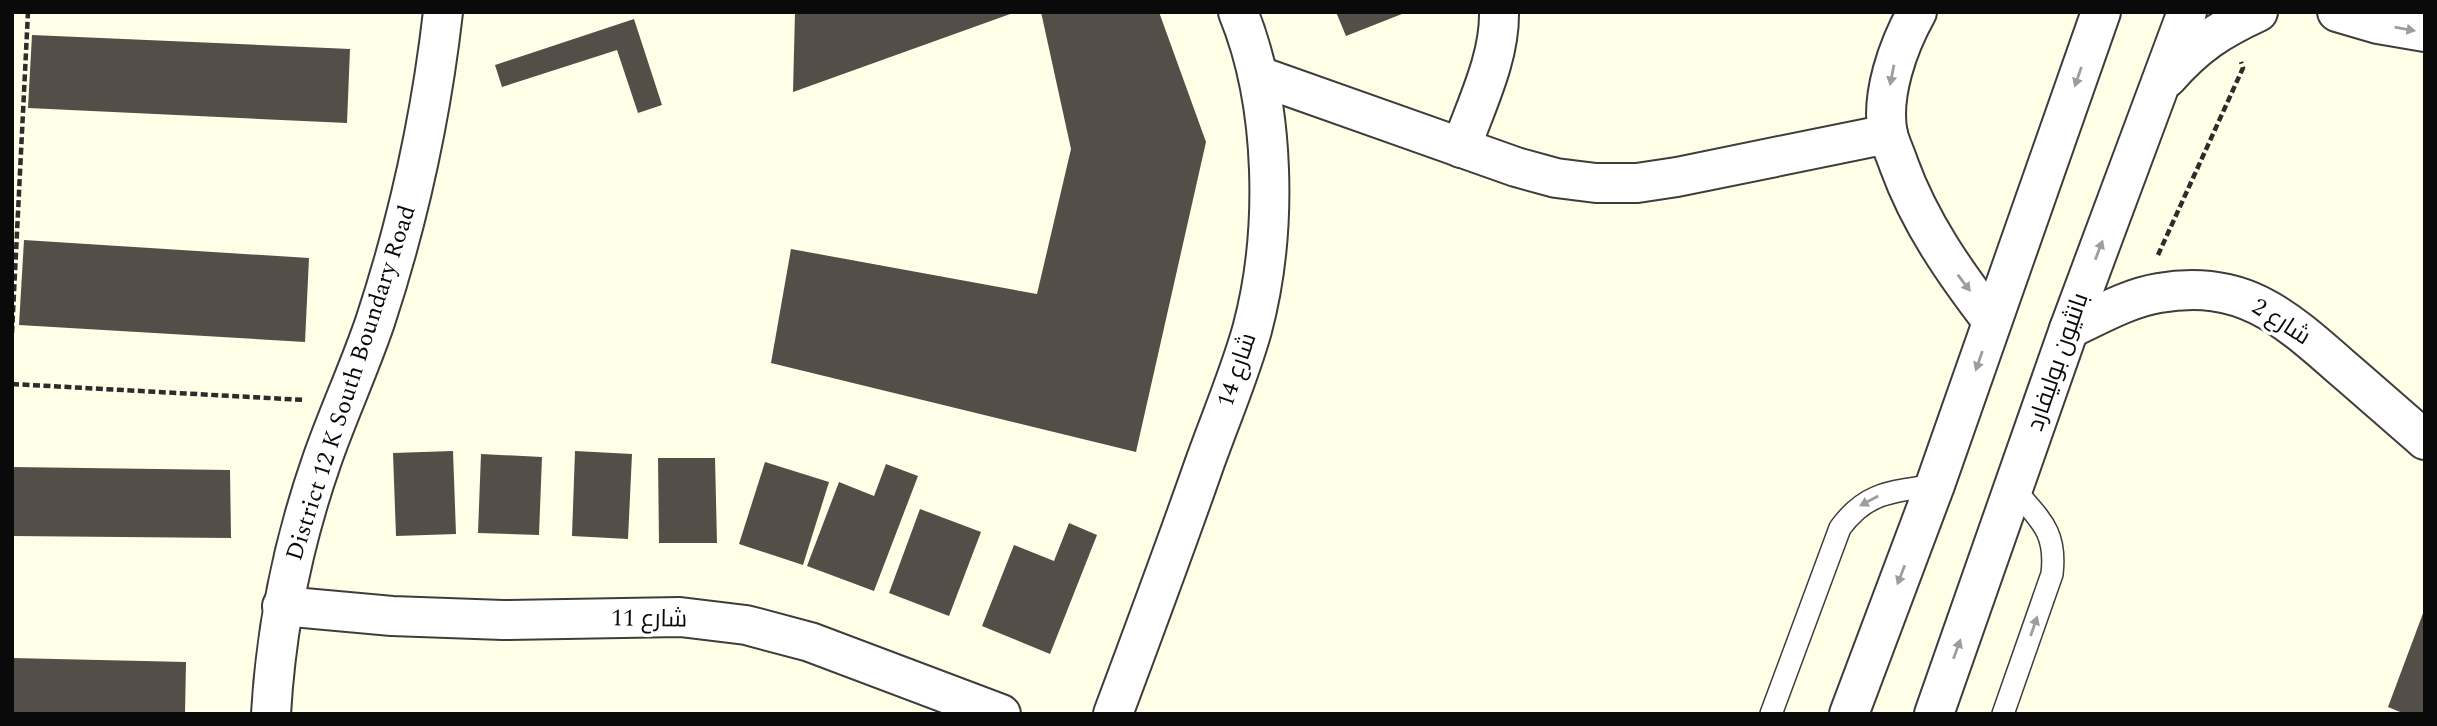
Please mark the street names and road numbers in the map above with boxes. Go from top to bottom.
street label: District 12 K South Boundary Road [276,200,426,566]
street label: بانثيون بوليفارد [2018,288,2098,436]
street label: شارع 2 [2244,289,2318,355]
street label: شارع 14 [1208,328,1266,412]
street label: شارع 11 [610,600,688,638]

